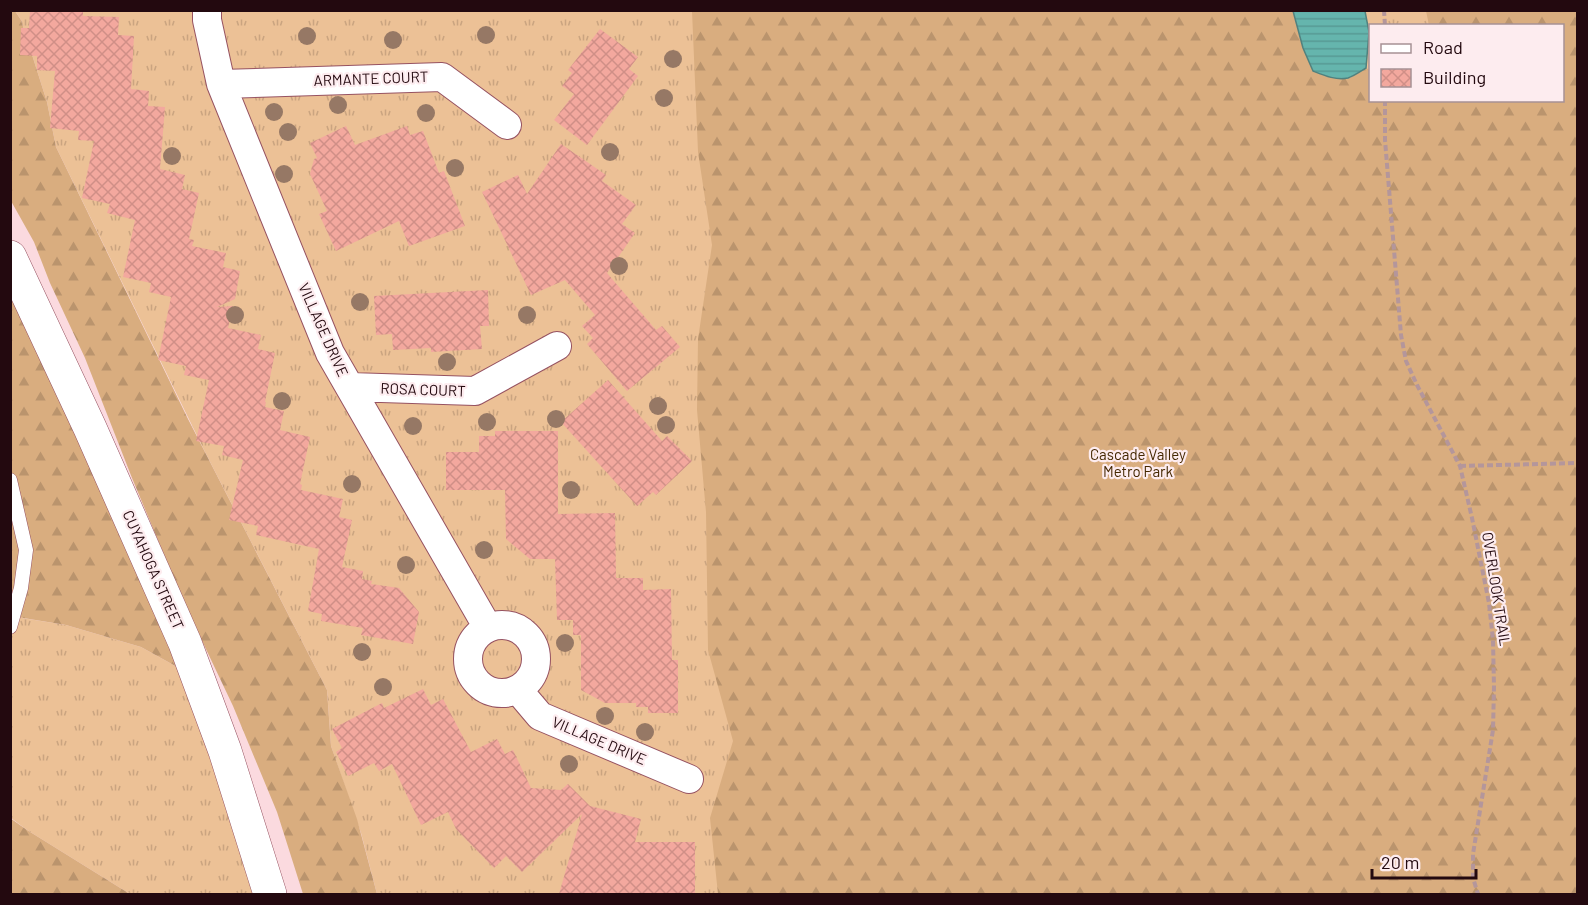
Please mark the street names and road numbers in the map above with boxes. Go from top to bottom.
street label: ARMANTE COURT [313,67,429,89]
street label: VILLAGE DRIVE [295,280,353,379]
street label: ROSA COURT [380,379,466,399]
street label: CUYAHOGA STREET [120,507,188,632]
street label: OVERLOOK TRAIL [1479,531,1515,647]
street label: VILLAGE DRIVE [550,712,649,768]

